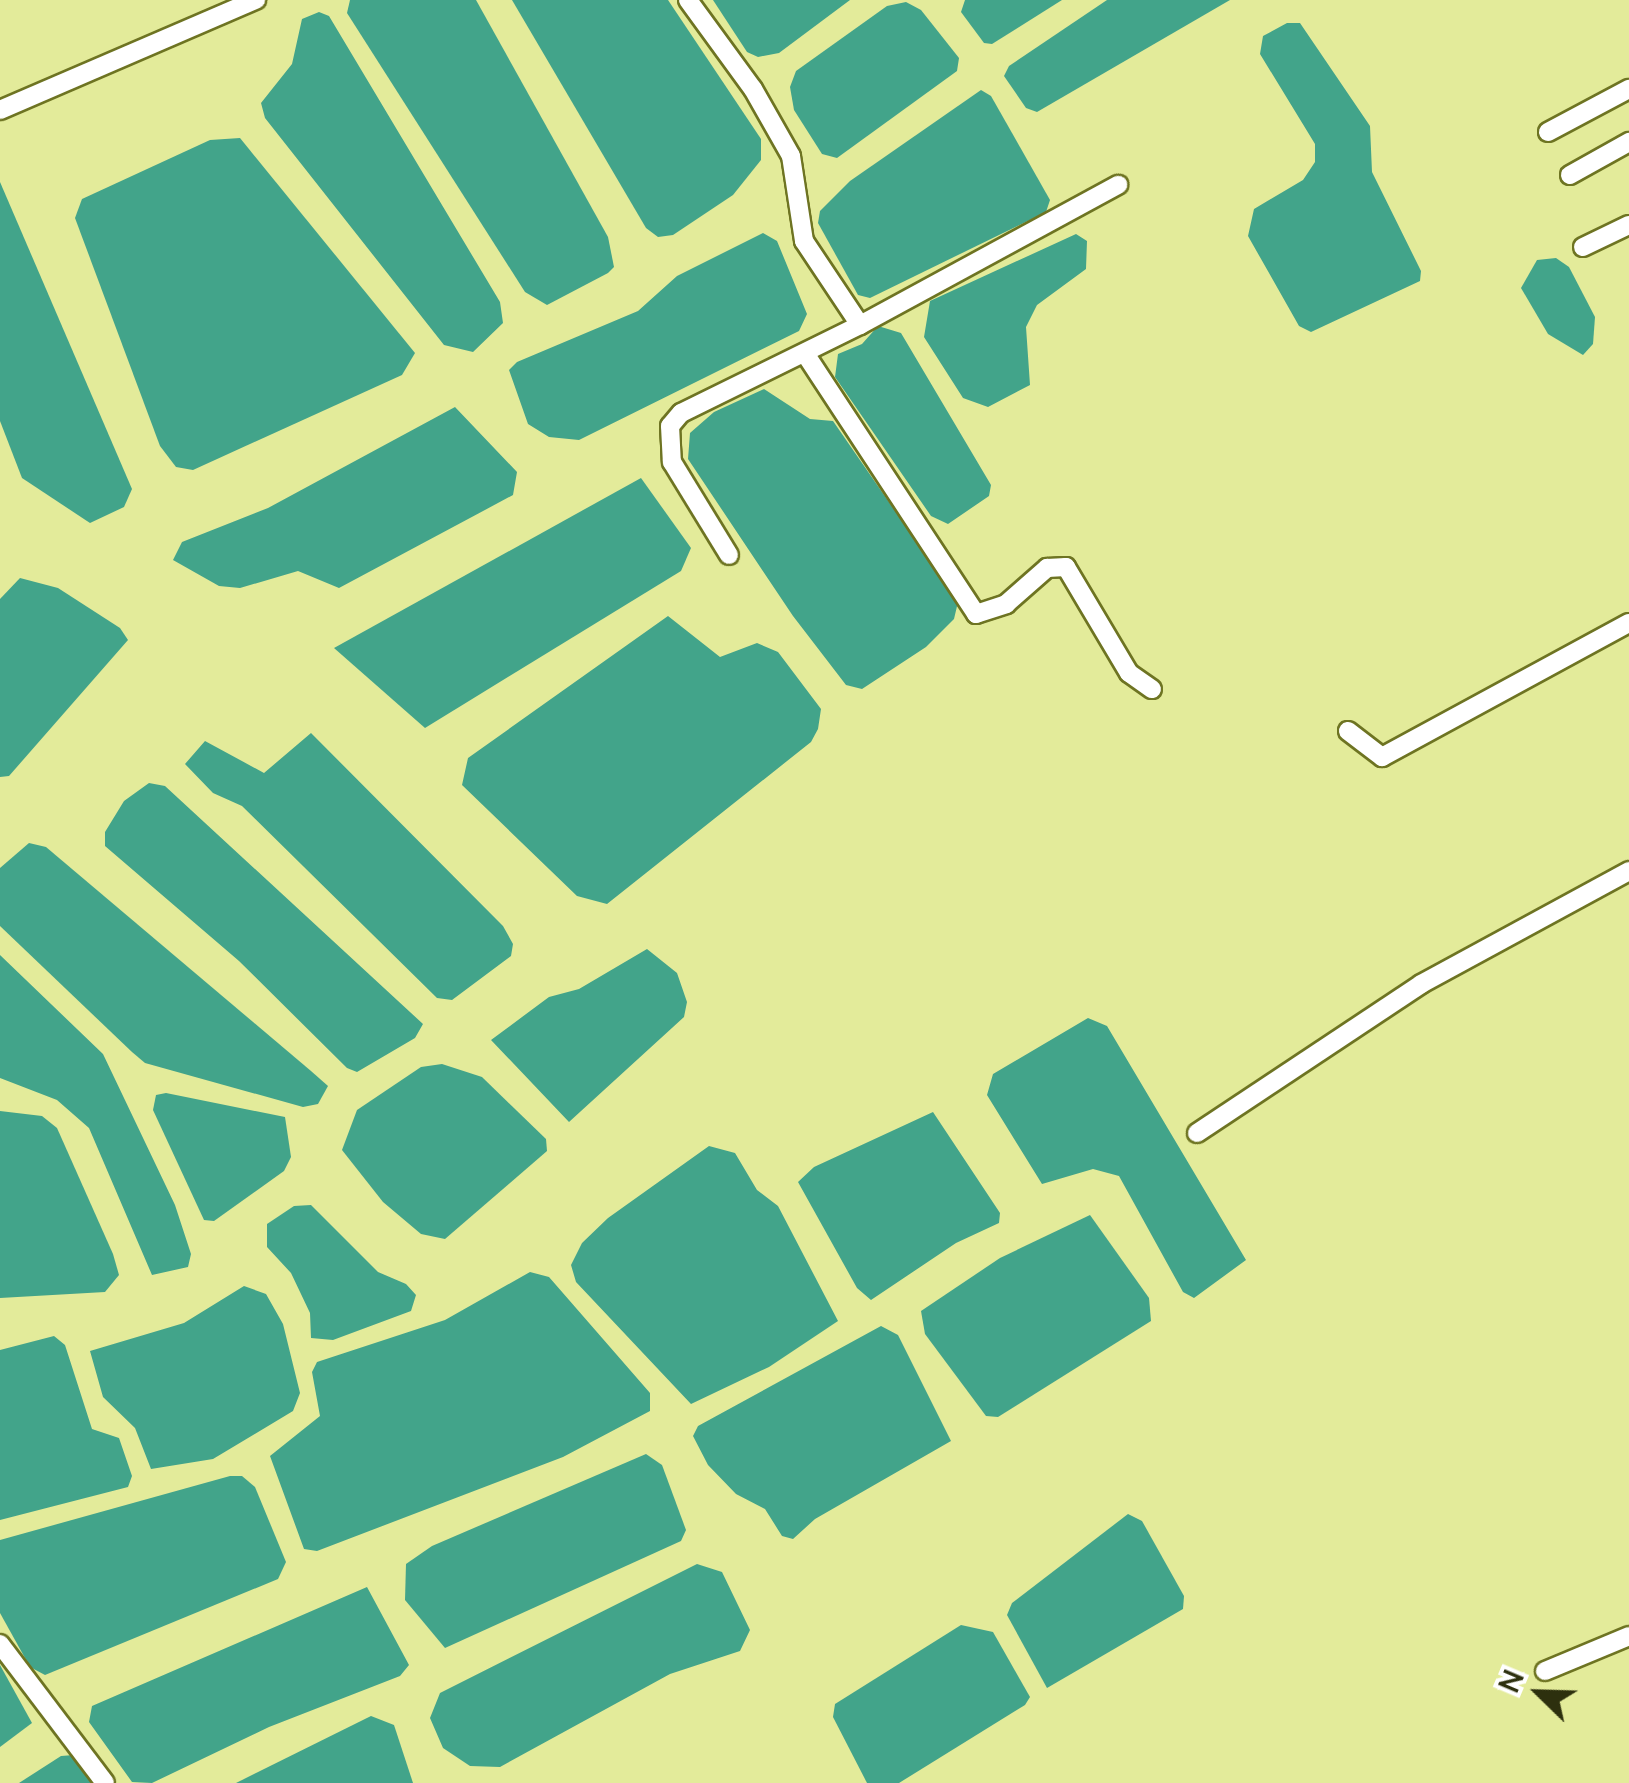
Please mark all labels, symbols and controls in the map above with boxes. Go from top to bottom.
north arrow [1489,1643,1589,1743]
text: N [1491,1665,1531,1698]

